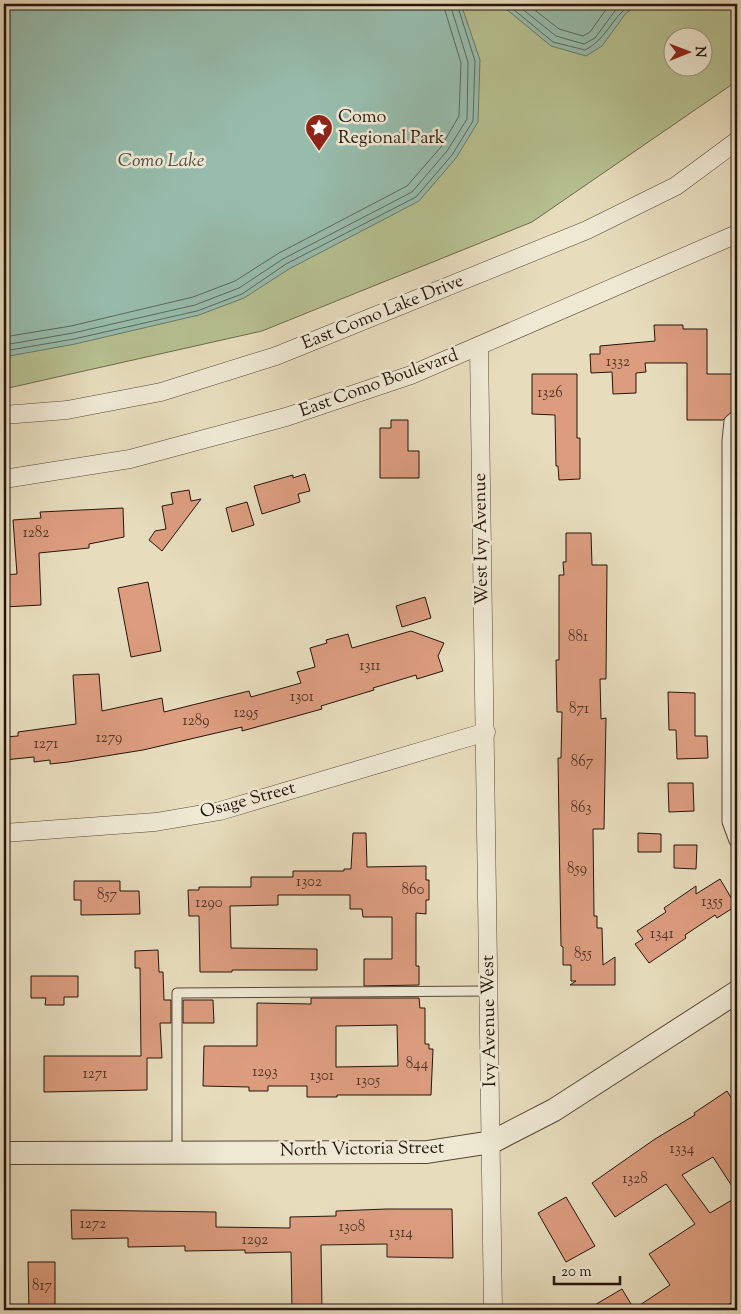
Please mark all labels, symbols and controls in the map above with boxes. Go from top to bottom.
north arrow [664,28,714,78]
text: N [689,46,709,58]
place label: Como Regional Park [338,105,445,152]
place icon: Como Regional Park [304,113,334,152]
water label: Como Lake [118,148,205,175]
street label: East Como Lake Drive [298,269,468,357]
street label: East Como Boulevard [296,343,462,425]
house number: 1332 [606,352,630,373]
house number: 1326 [537,383,563,404]
street label: West Ivy Avenue [468,473,496,605]
house number: 1282 [23,523,49,544]
house number: 881 [568,627,588,648]
house number: 1311 [359,656,381,677]
house number: 1301 [290,687,314,708]
house number: 871 [569,699,589,720]
house number: 1295 [234,703,258,724]
house number: 1289 [183,711,209,732]
house number: 1279 [96,728,122,749]
house number: 1271 [34,734,58,755]
house number: 867 [571,752,594,773]
street label: Osage Street [197,776,299,826]
house number: 863 [570,798,592,819]
house number: 859 [567,859,587,880]
house number: 1302 [296,872,322,893]
house number: 860 [402,880,425,901]
house number: 857 [97,885,118,906]
house number: 1355 [701,892,723,913]
house number: 1290 [195,893,223,914]
house number: 1341 [650,924,674,945]
house number: 855 [574,944,592,965]
street label: Ivy Avenue West [476,955,504,1087]
house number: 844 [406,1054,429,1075]
house number: 1293 [252,1062,278,1083]
house number: 1271 [83,1064,107,1085]
house number: 1301 [310,1066,334,1087]
house number: 1305 [356,1071,380,1092]
street label: North Victoria Street [280,1136,444,1164]
house number: 1334 [670,1139,695,1160]
house number: 1328 [622,1169,648,1190]
house number: 1272 [80,1214,106,1235]
house number: 1308 [339,1217,365,1238]
house number: 1314 [389,1223,413,1244]
house number: 1292 [242,1230,268,1251]
scale bar [554,1254,620,1286]
text: 20 m [561,1262,592,1283]
house number: 817 [32,1276,53,1297]

